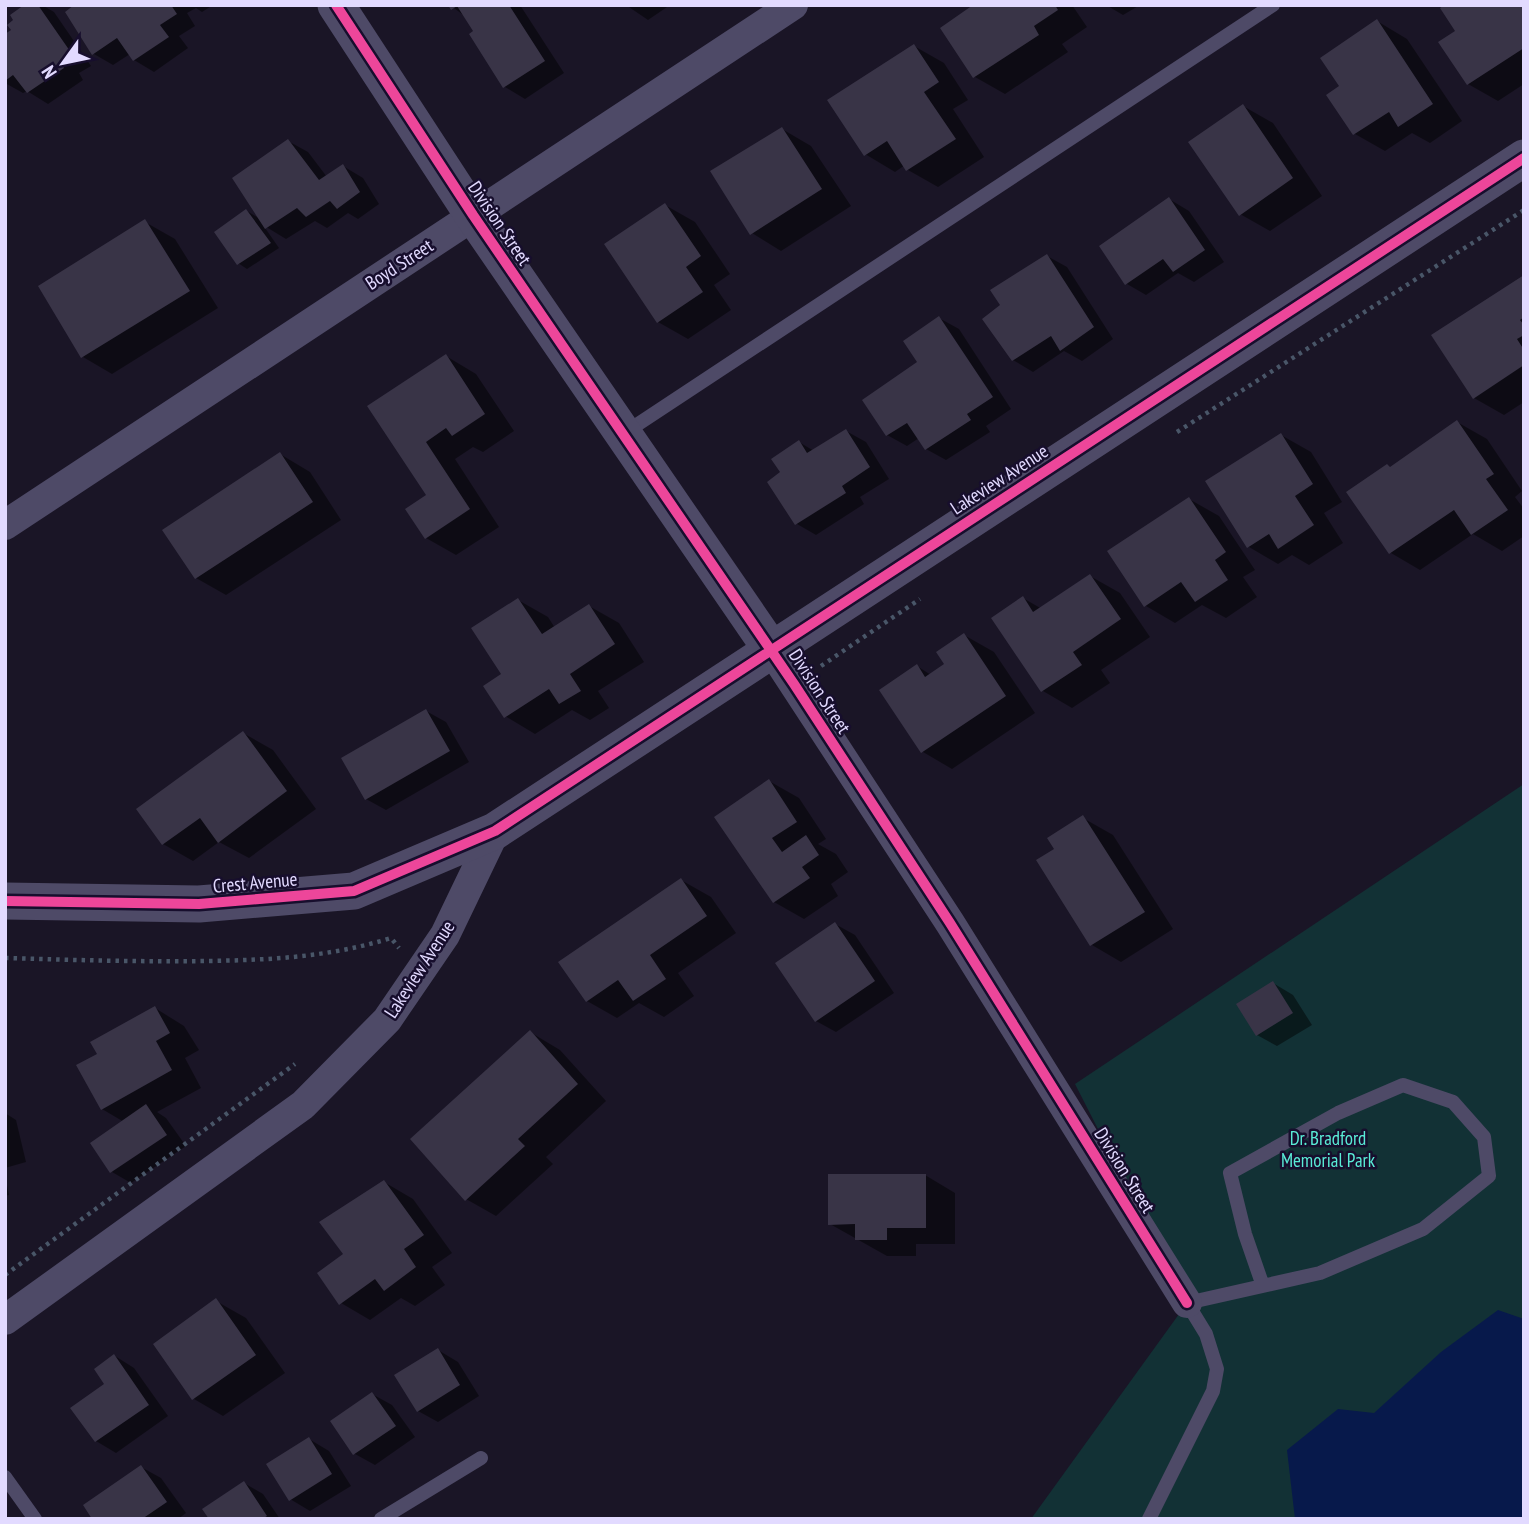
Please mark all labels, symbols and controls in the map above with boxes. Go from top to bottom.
north arrow [28,28,98,98]
text: N [36,61,62,83]
street label: Division Street [463,176,537,270]
street label: Boyd Street [361,233,438,295]
street label: Lakeview Avenue [946,438,1052,519]
street label: Division Street [784,644,857,738]
street label: Crest Avenue [212,866,298,898]
street label: Lakeview Avenue [379,916,460,1022]
street label: Division Street [1089,1123,1161,1218]
park label: Dr. Bradford Memorial Park [1281,1126,1376,1172]

